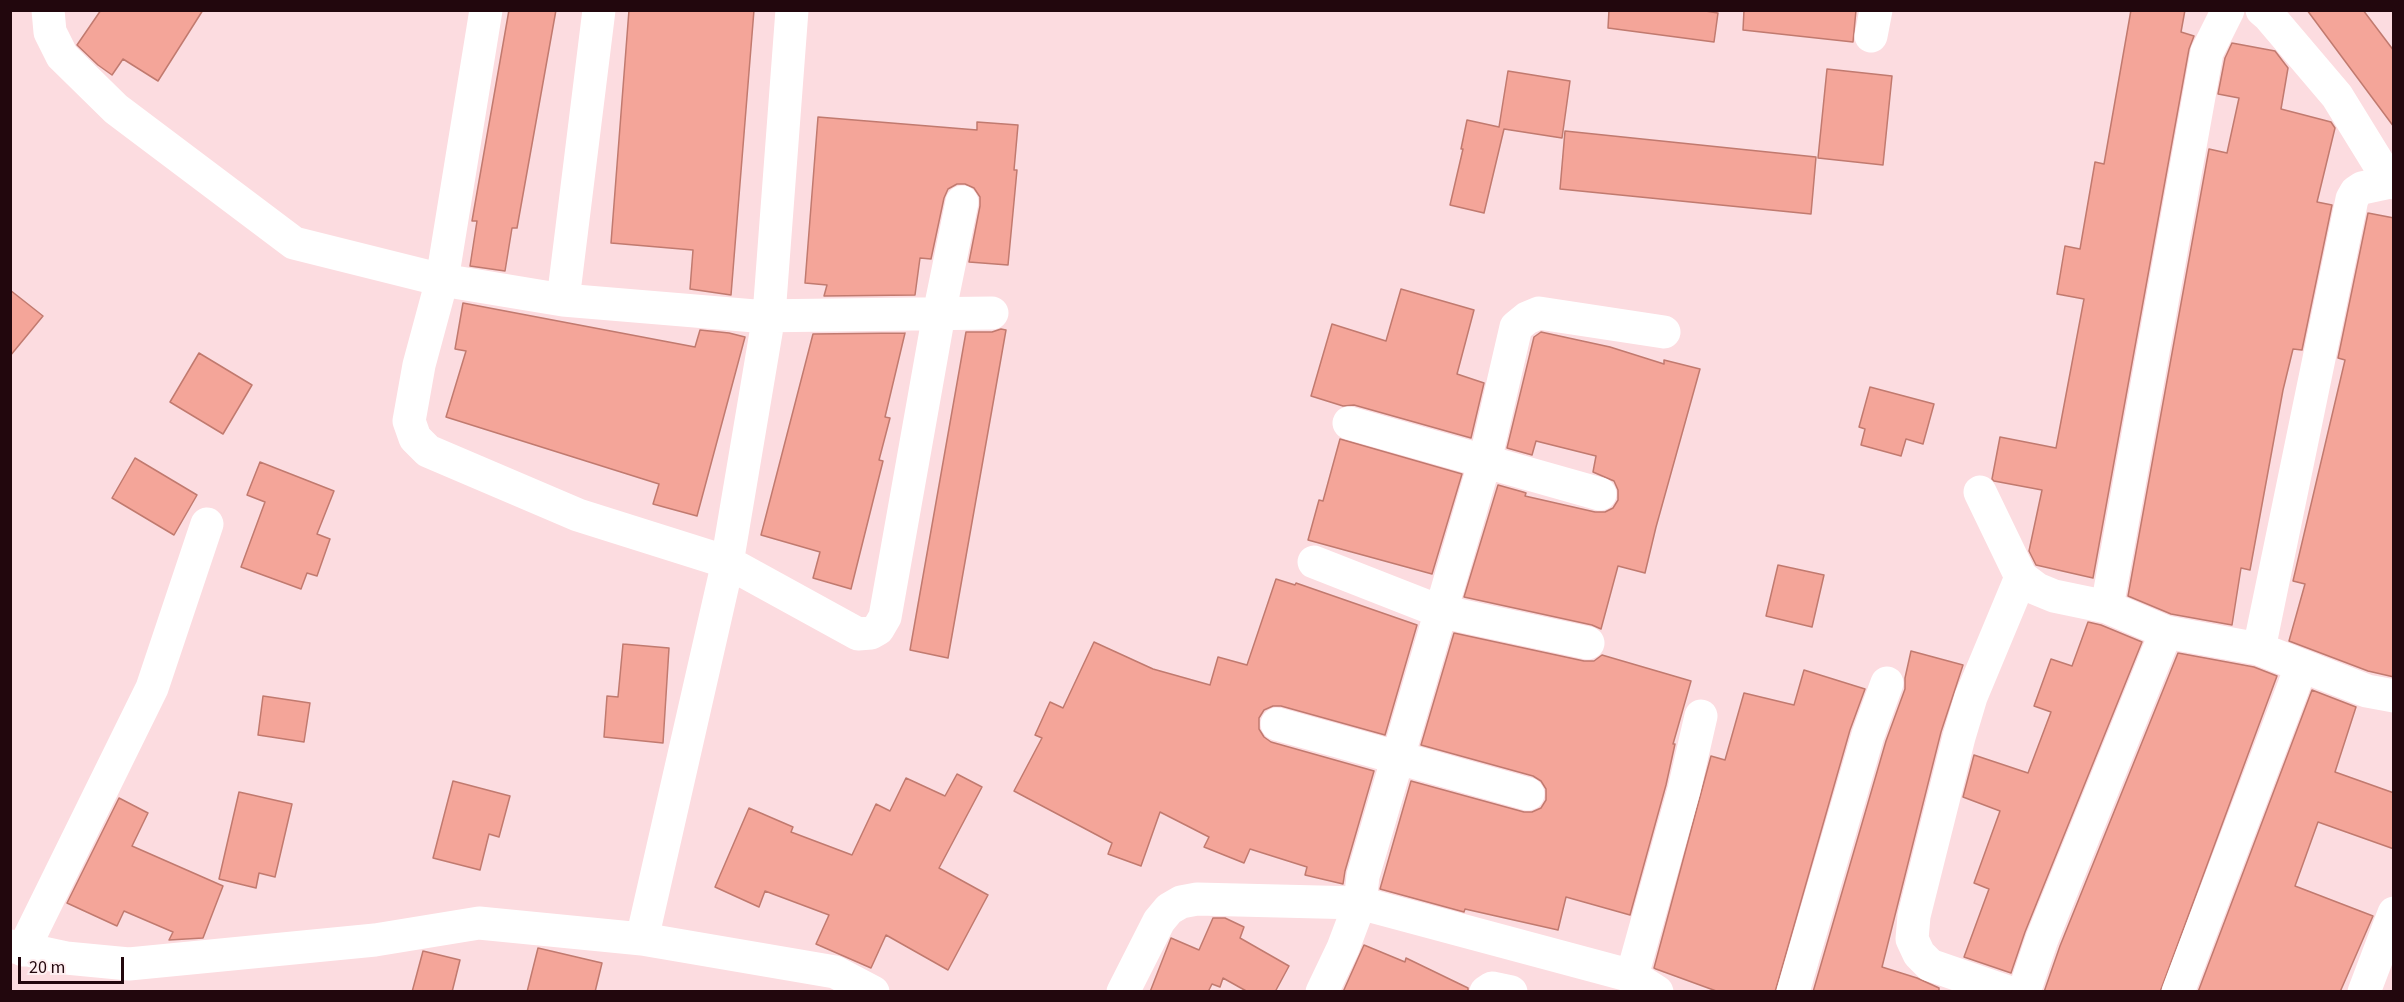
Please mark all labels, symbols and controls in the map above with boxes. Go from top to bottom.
scale bar [21,945,128,983]
text: 20 m [29,955,65,980]

